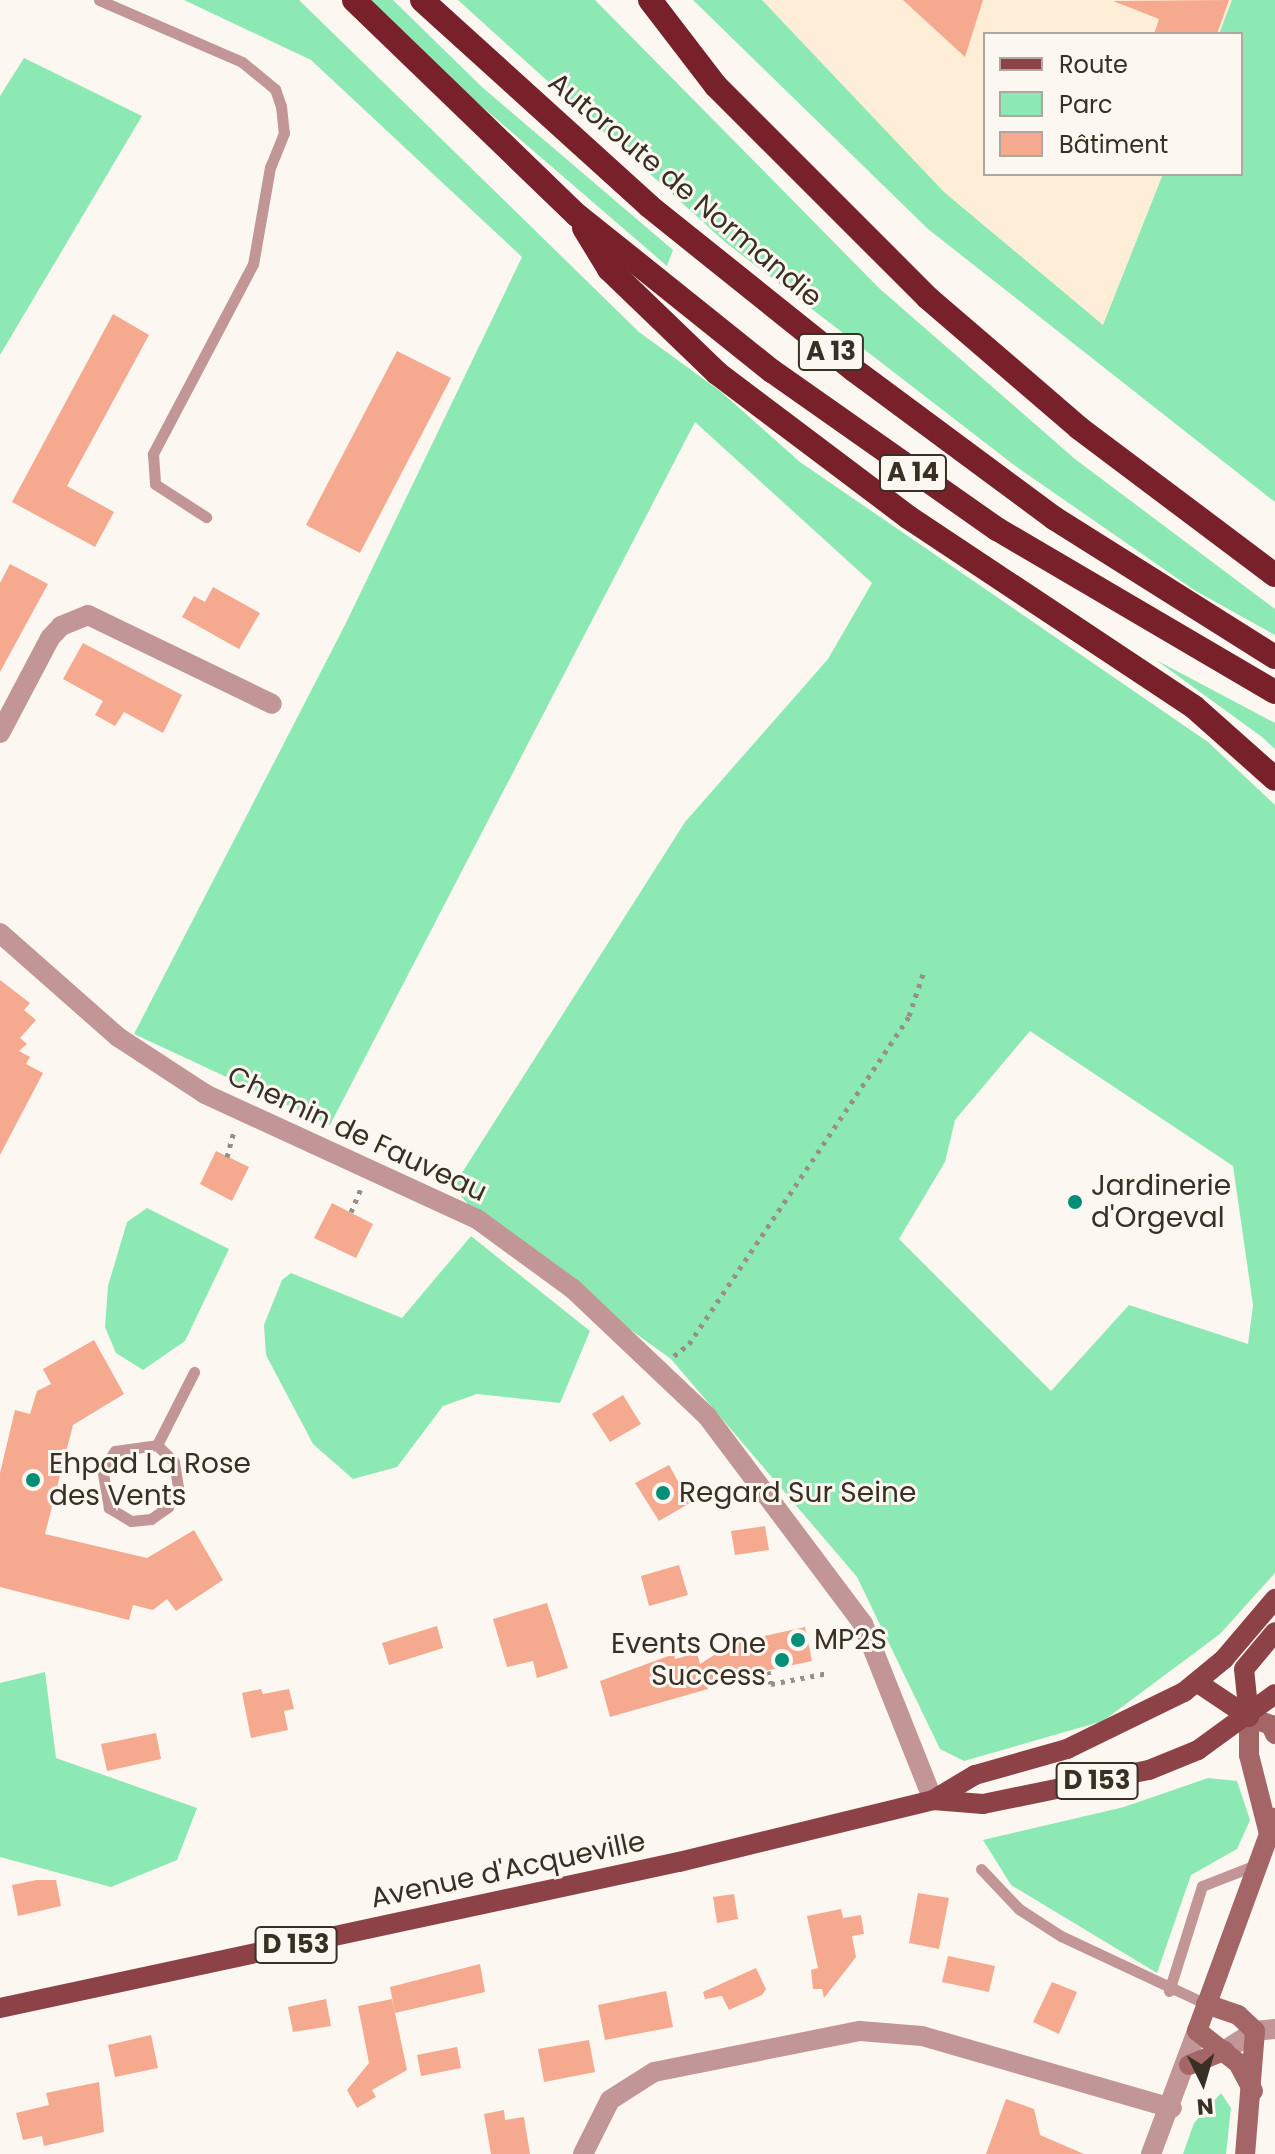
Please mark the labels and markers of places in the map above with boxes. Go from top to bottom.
place label: Jardinerie d'Orgeval [1091,1169,1231,1235]
marker: Jardinerie d'Orgeval [1066,1193,1084,1211]
place label: Ehpad La Rose des Vents [49,1447,251,1513]
marker: Ehpad La Rose des Vents [24,1471,42,1489]
place label: Regard Sur Seine [679,1476,916,1510]
marker: Regard Sur Seine [654,1484,672,1502]
place label: MP2S [814,1623,887,1657]
place label: Events One Success [611,1627,766,1693]
marker: MP2S [789,1631,807,1649]
marker: Events One Success [773,1651,791,1669]

